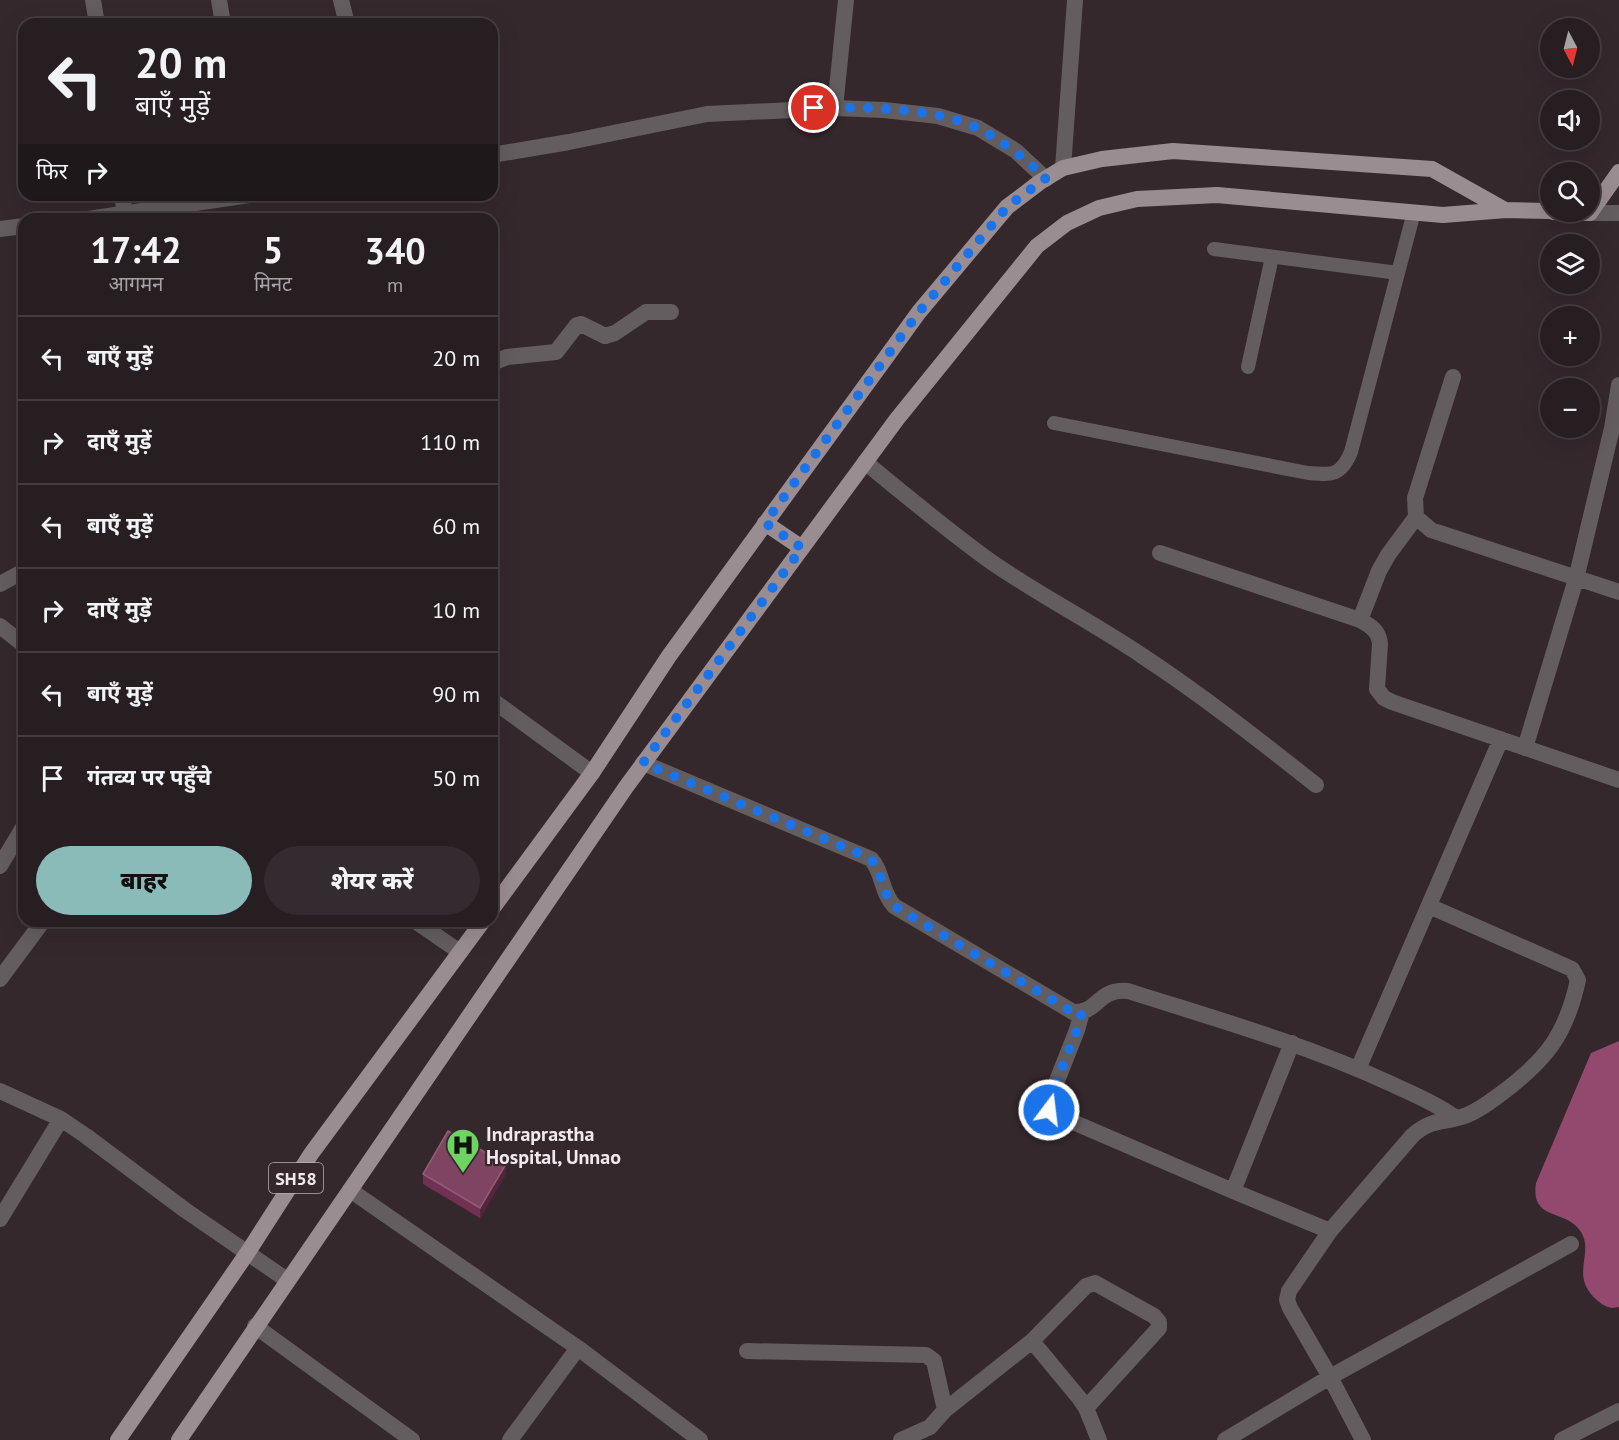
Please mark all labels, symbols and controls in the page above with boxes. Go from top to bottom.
north arrow [1540,18,1600,78]
map controls [1540,18,1600,438]
text: 20 m [135,35,227,90]
icon: left [36,42,114,120]
pin [788,82,839,133]
text: बाएँ मुड़ें [135,88,210,122]
button: sound [1540,90,1600,150]
icon: arrive [797,91,830,124]
icon: right [80,156,113,189]
text: फिर [36,157,68,185]
button: search [1540,162,1600,222]
text: 17:42 [90,226,182,273]
text: 5 [263,226,283,273]
text: 340 [364,227,426,274]
button: layers [1540,234,1600,294]
text: आगमन [109,271,163,297]
text: मिनट [254,271,292,297]
text: m [387,272,403,298]
button: + [1540,306,1600,366]
icon: left [36,342,69,375]
text: बाएँ मुड़ें [87,343,153,371]
text: 20 m [432,344,480,372]
button: − [1540,378,1600,438]
icon: right [36,426,69,459]
text: दाएँ मुड़ें [87,427,152,455]
text: 110 m [420,428,480,456]
icon: left [36,510,69,543]
text: बाएँ मुड़ें [87,511,153,539]
text: 60 m [432,512,480,540]
icon: right [36,594,69,627]
text: दाएँ मुड़ें [87,595,152,623]
text: 10 m [432,596,480,624]
icon: left [36,678,69,711]
text: बाएँ मुड़ें [87,679,153,707]
text: 90 m [432,680,480,708]
icon: arrive [36,762,69,795]
text: गंतव्य पर पहुँचे [87,763,211,791]
text: 50 m [432,764,480,792]
button: बाहर [36,846,252,915]
button: शेयर करें [264,846,480,915]
position arrow [1017,1078,1081,1142]
place label: Indraprastha Hospital, Unnao [486,1121,621,1170]
hospital icon: Indraprastha Hospital, Unnao [445,1127,481,1174]
road number: SH58 [269,1163,323,1193]

